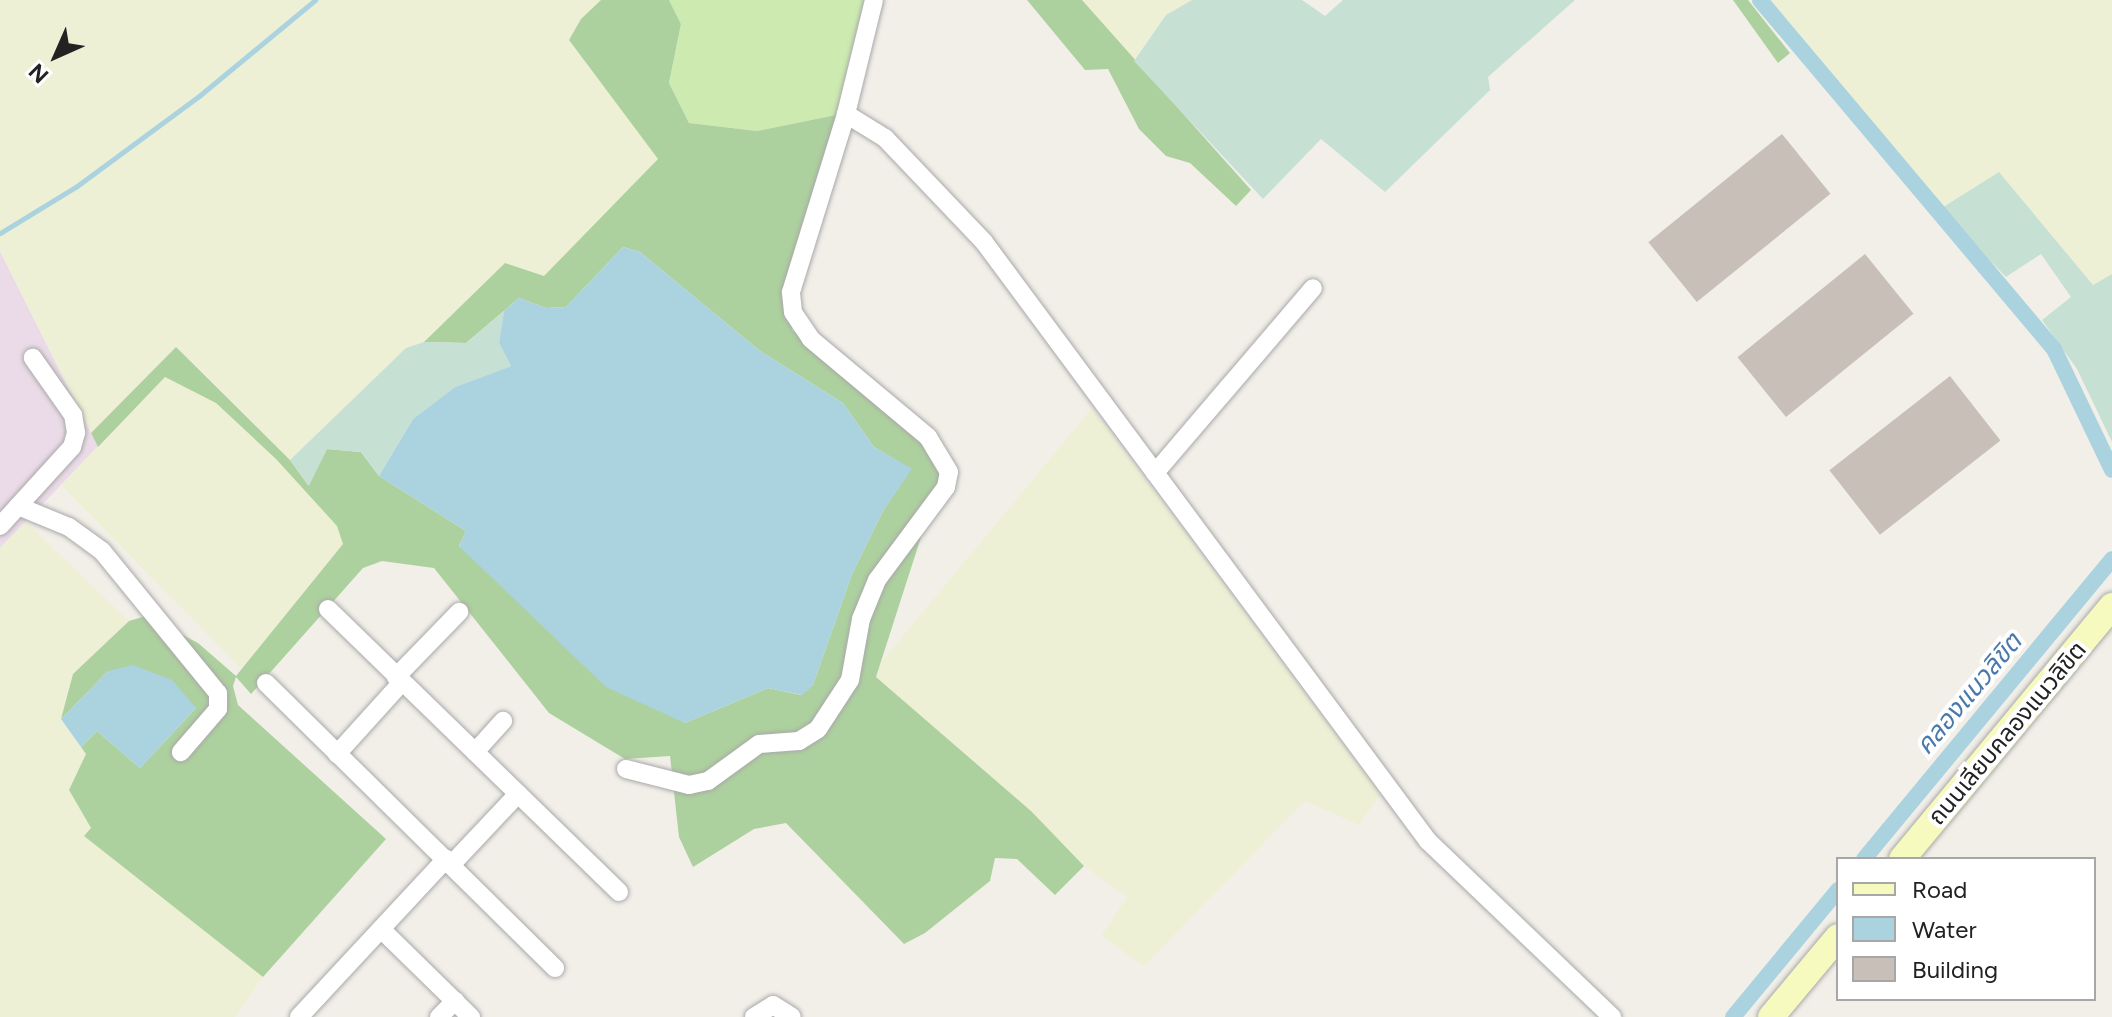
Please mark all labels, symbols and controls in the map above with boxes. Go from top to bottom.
north arrow [16,16,96,96]
text: N [23,58,54,89]
water label: คลองแนวลิขิต [1909,627,2029,761]
street label: ถนนเลียบคลองแนวลิขิต [1922,636,2092,830]
legend [1836,857,2096,1001]
text: Road [1912,875,1967,904]
text: Water [1912,915,1977,944]
text: Building [1912,955,1998,984]

